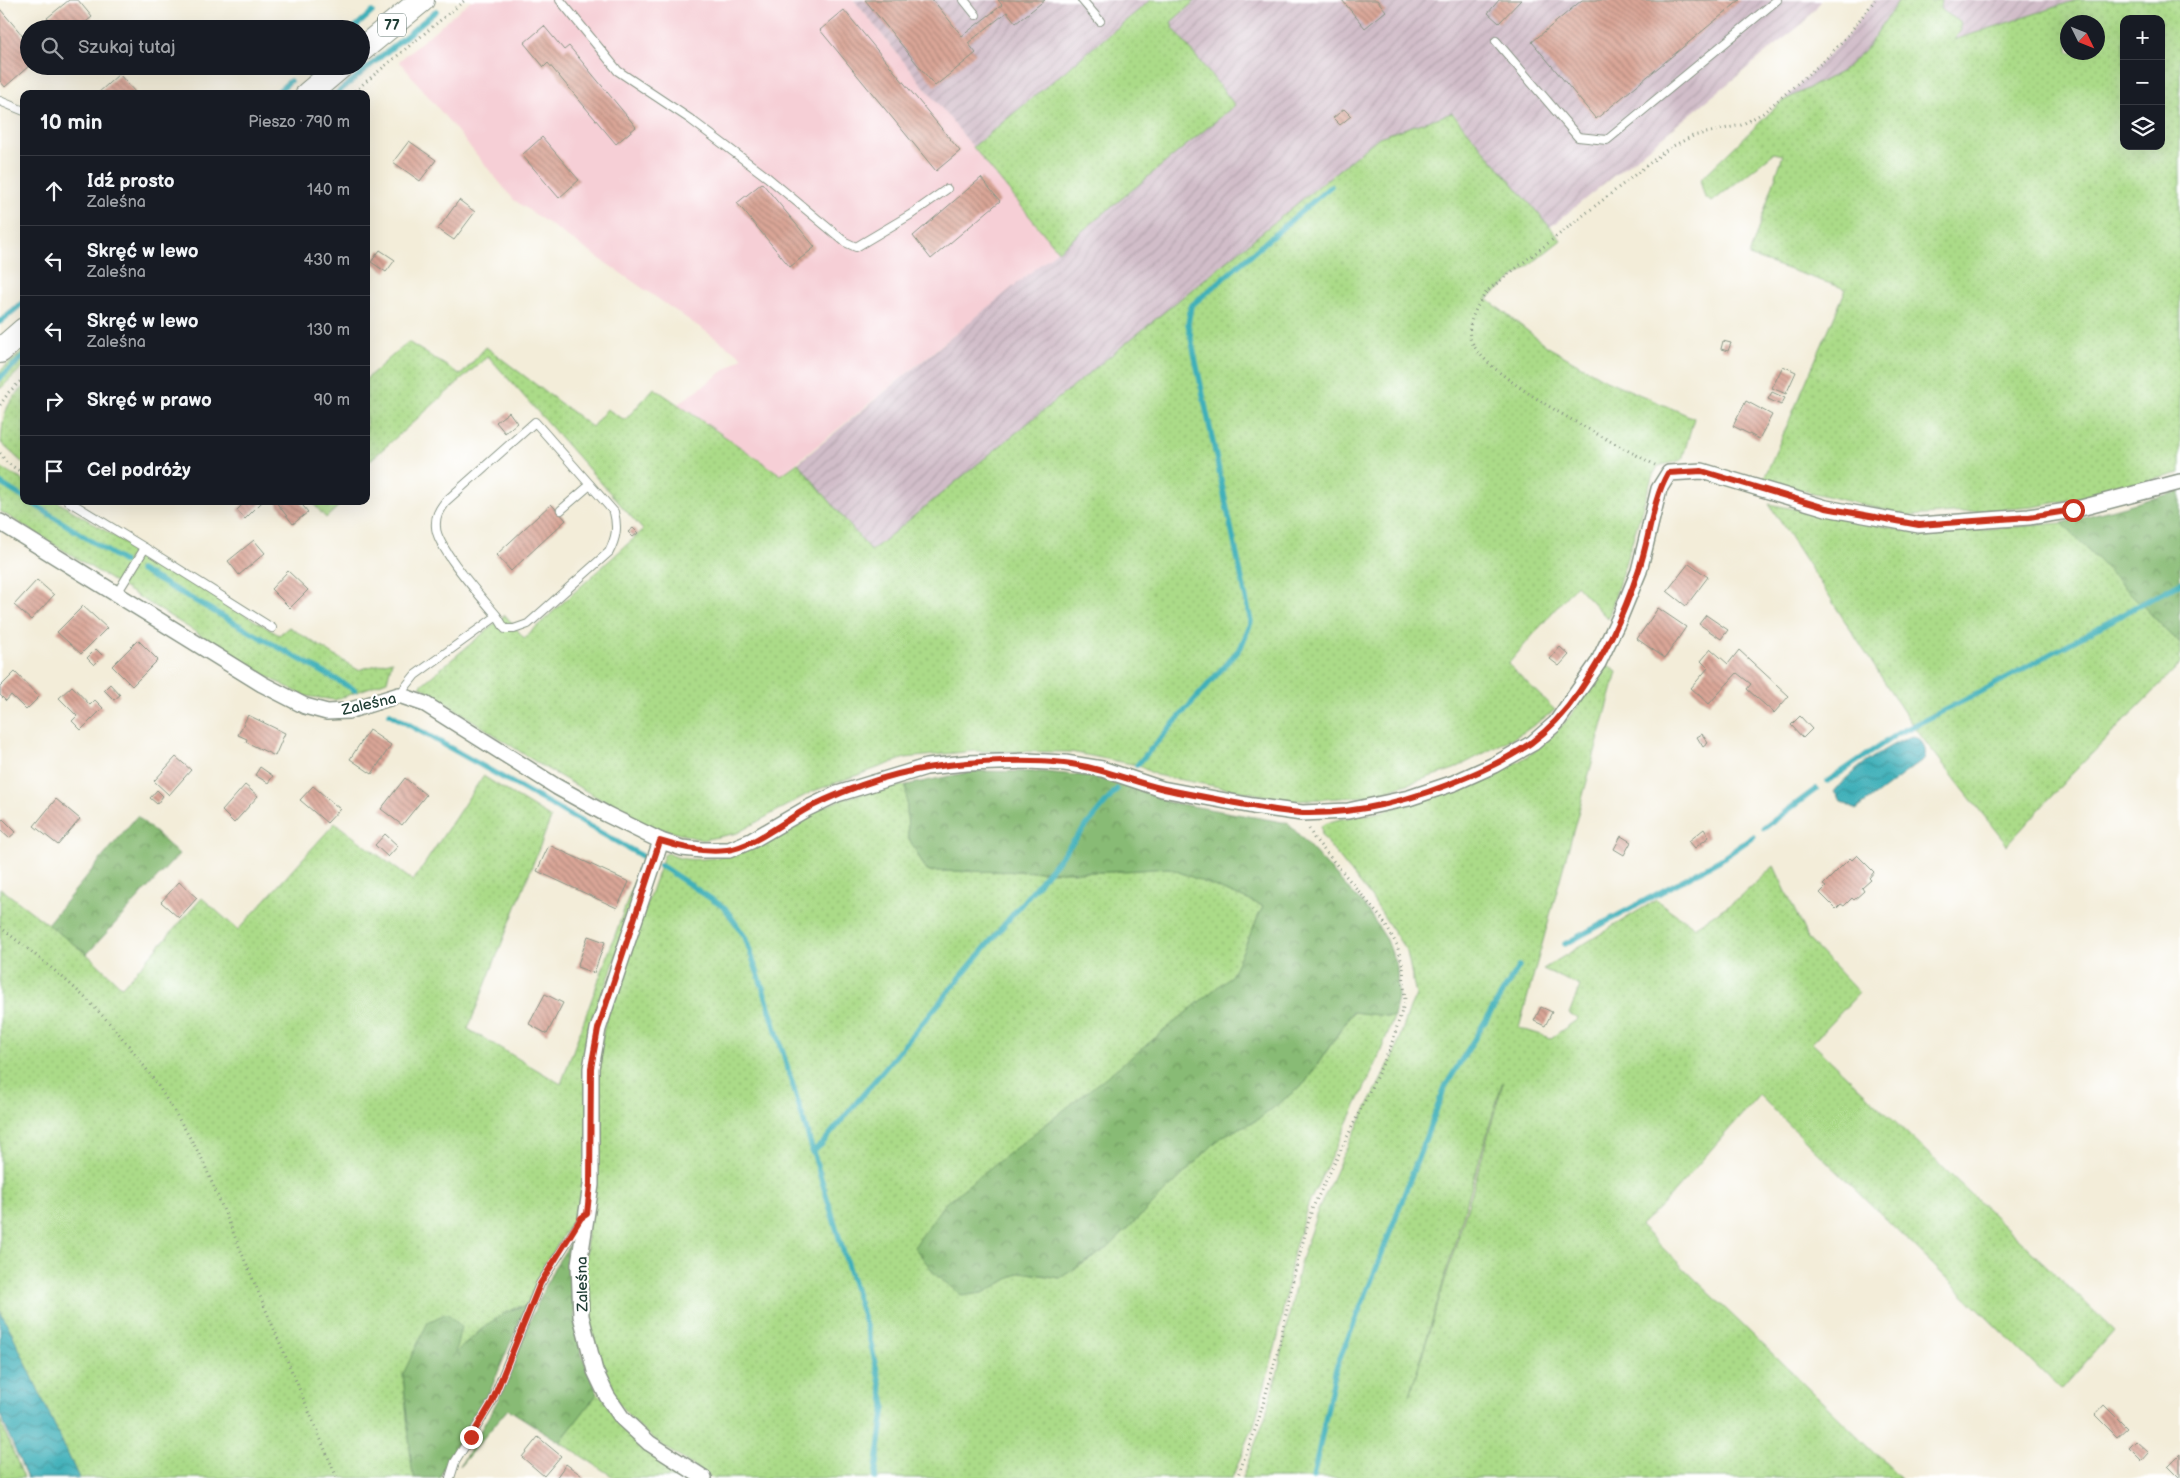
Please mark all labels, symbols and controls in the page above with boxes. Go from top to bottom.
road number: 77 [378,14,406,36]
north arrow [2060,15,2105,60]
map controls [2120,15,2165,150]
button: + [2120,15,2165,60]
search box [20,20,370,75]
icon: search [38,34,66,62]
text: Szukaj tutaj [78,36,175,59]
button: − [2120,60,2165,105]
button: layers [2120,105,2165,150]
text: 10 min [40,110,102,135]
text: Pieszo · 790 m [248,113,350,132]
text: Idź prosto [87,170,175,193]
icon: ahead [40,177,68,205]
text: 140 m [307,181,350,200]
text: Zaleśna [87,193,146,212]
text: Skręć w lewo [87,240,199,263]
icon: left [40,247,68,275]
text: 430 m [303,251,350,270]
text: Zaleśna [87,263,146,282]
text: Skręć w lewo [87,310,199,333]
icon: left [40,317,68,345]
text: 130 m [307,321,350,340]
text: Zaleśna [87,333,146,352]
icon: right [40,387,68,415]
text: Skręć w prawo [87,389,212,412]
text: 90 m [314,391,350,410]
icon: arrive [40,457,68,485]
text: Cel podróży [87,459,191,482]
route start [2062,499,2085,522]
street label: Zaleśna [339,689,398,720]
street label: Zaleśna [573,1256,592,1313]
route end [460,1426,483,1449]

